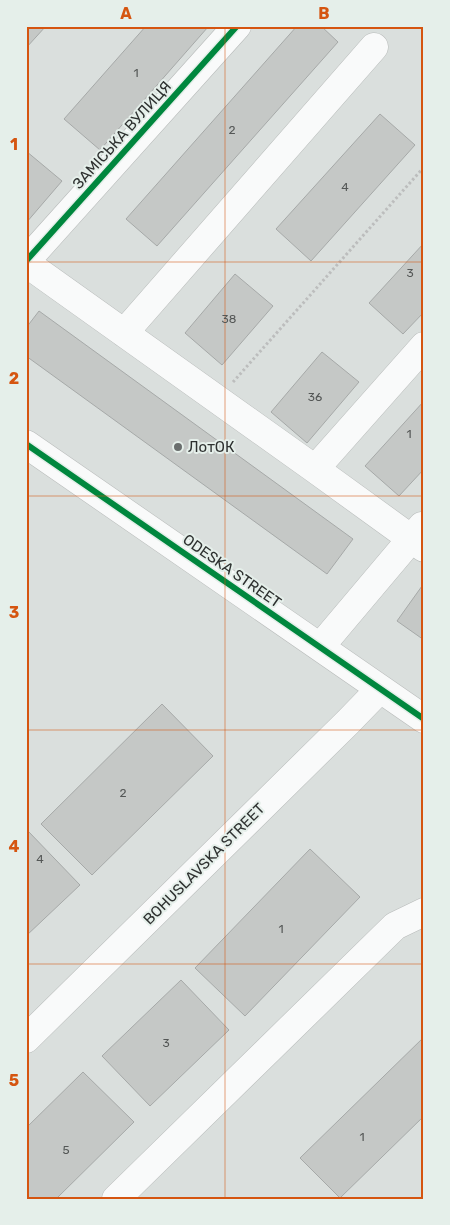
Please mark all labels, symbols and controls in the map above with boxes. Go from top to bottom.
text: A [120,4,132,23]
text: B [318,4,330,23]
house number: 1 [133,66,139,80]
street label: ЗАМІСЬКА ВУЛИЦЯ [69,77,175,193]
house number: 2 [228,123,236,137]
text: 1 [10,135,18,154]
house number: 4 [341,180,349,194]
house number: 3 [406,266,414,280]
house number: 38 [222,312,236,326]
text: 2 [9,369,19,388]
house number: 36 [308,390,322,404]
house number: 1 [406,427,412,441]
place label: ЛотОК [188,438,235,456]
marker: ЛотОК [172,441,184,453]
street label: ODESKA STREET [179,530,285,612]
text: 3 [9,603,19,622]
house number: 2 [119,786,127,800]
street label: BOHUSLAVSKA STREET [140,799,269,928]
text: 4 [9,837,20,856]
house number: 4 [36,852,44,866]
house number: 1 [278,922,284,936]
house number: 3 [162,1036,170,1050]
text: 5 [9,1071,19,1090]
house number: 1 [359,1130,365,1144]
house number: 5 [62,1143,70,1157]

